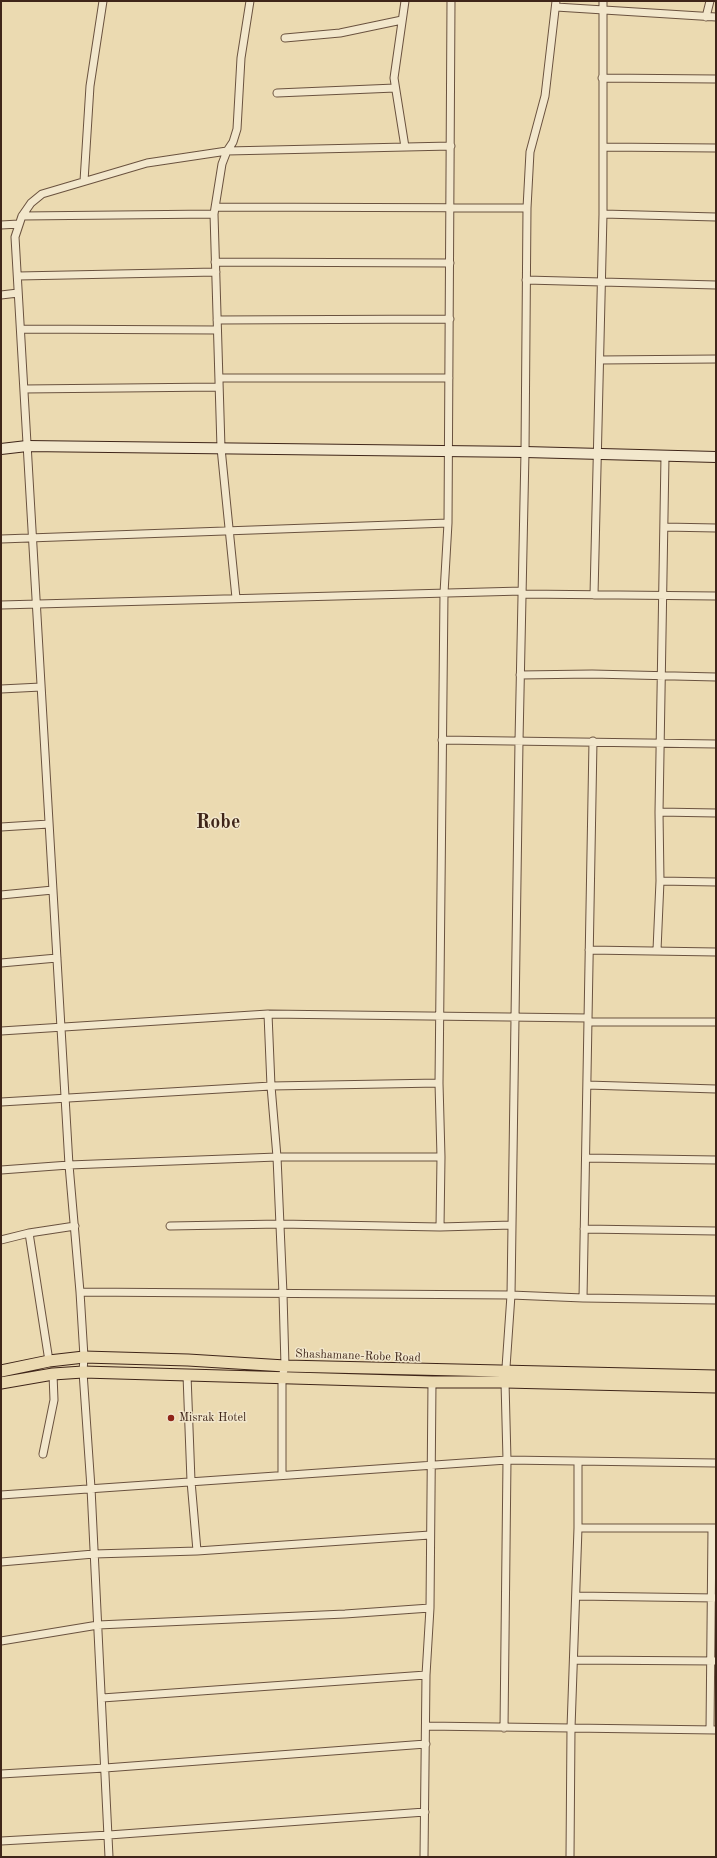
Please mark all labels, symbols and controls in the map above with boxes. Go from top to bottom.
district label: Robe [196,811,240,835]
street label: Shashamane-Robe Road [295,1347,421,1365]
place label: Misrak Hotel [179,1411,246,1425]
marker: Misrak Hotel [166,1413,176,1423]

